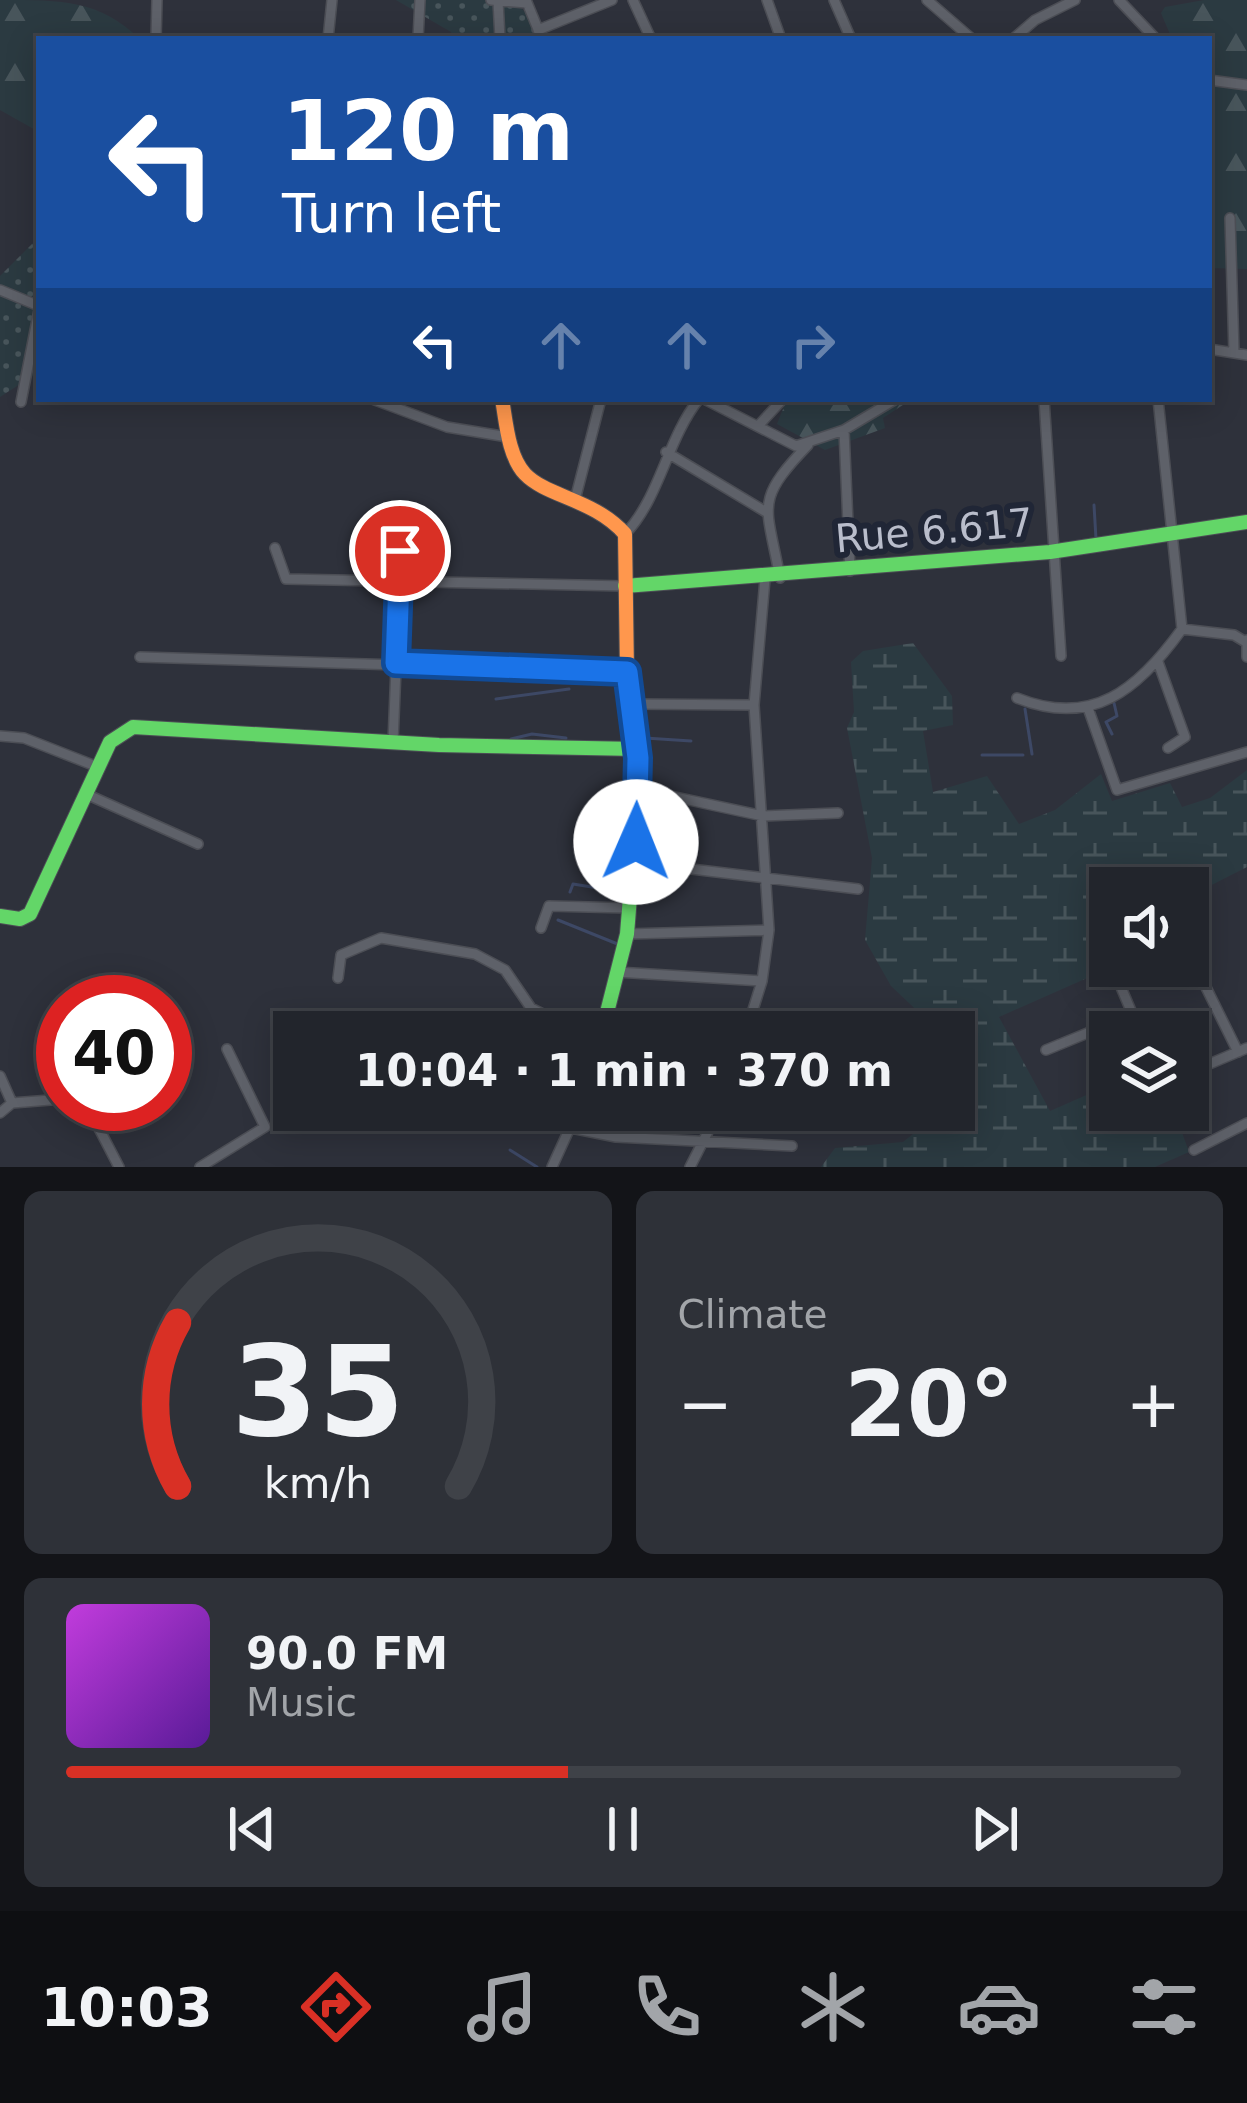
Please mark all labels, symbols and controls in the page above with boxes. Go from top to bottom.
text: 120 m [282,82,574,180]
icon: left [84,84,240,240]
text: Turn left [282,182,501,245]
icon: left [402,312,468,378]
icon: ahead [528,312,594,378]
icon: ahead [654,312,720,378]
icon: right [780,312,846,378]
street label: Rue 6.617 [833,499,1035,562]
pin [349,500,451,602]
icon: arrive [367,518,433,584]
position arrow [573,779,699,905]
map controls [1089,867,1209,1131]
button: sound [1089,867,1209,987]
speed limit sign: 40 [36,975,192,1131]
button: layers [1089,1011,1209,1131]
text: 10:04 · 1 min · 370 m [355,1044,893,1097]
text: Climate [678,1292,828,1337]
text: 35 [231,1319,405,1464]
text: 20° [844,1352,1014,1457]
text: − [678,1366,733,1443]
text: + [1126,1366,1181,1443]
text: km/h [264,1457,372,1507]
text: 90.0 FM [246,1627,448,1680]
text: Music [246,1680,357,1725]
icon: previous [219,1796,285,1862]
icon: pause [590,1796,656,1862]
icon: next [962,1796,1028,1862]
icon: directions [294,1965,378,2049]
icon: music [460,1965,544,2049]
icon: phone [625,1965,709,2049]
icon: climate [791,1965,875,2049]
icon: car [957,1965,1041,2049]
icon: filters [1122,1965,1206,2049]
text: 10:03 [41,1976,213,2039]

